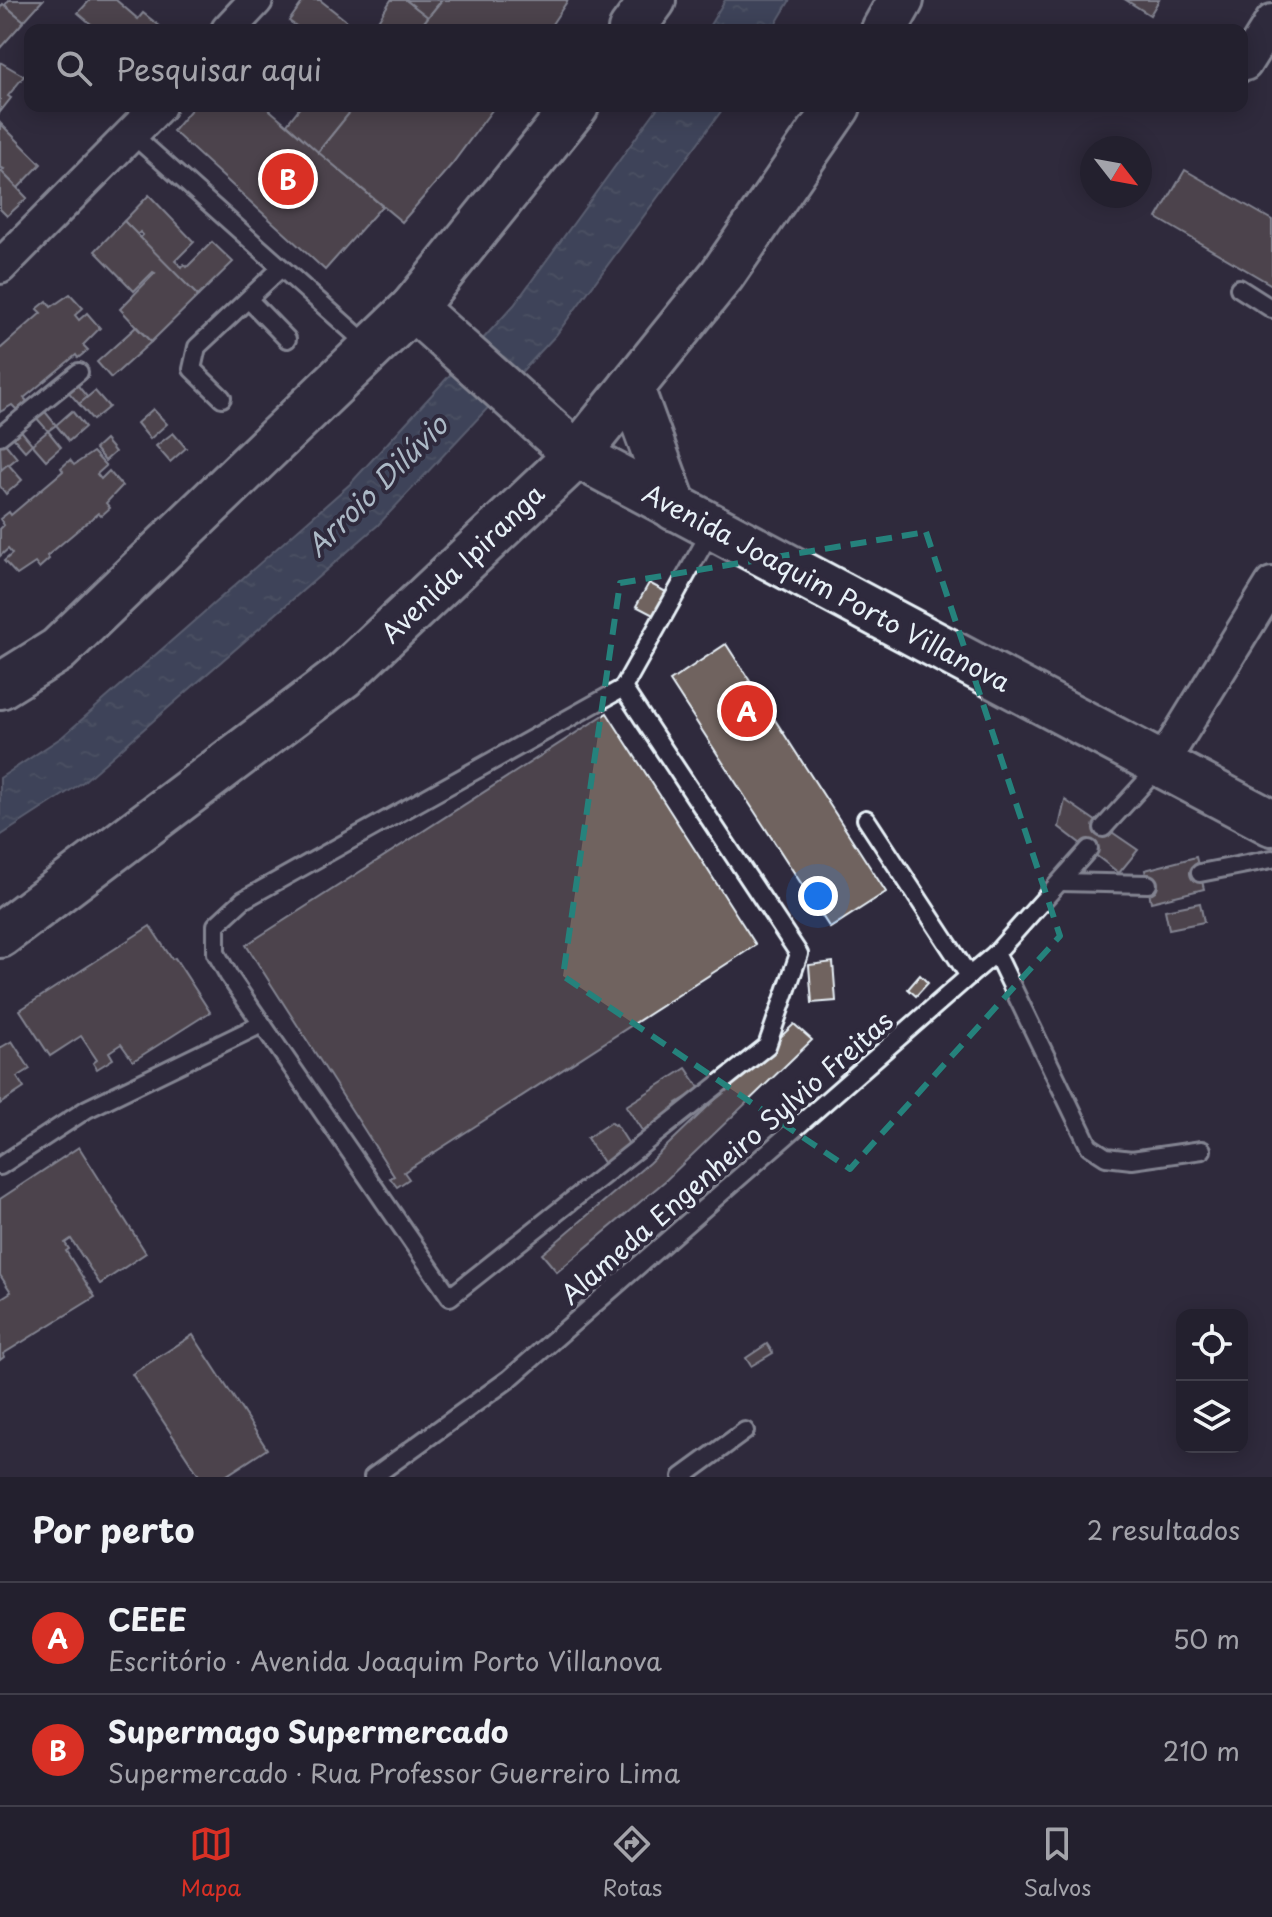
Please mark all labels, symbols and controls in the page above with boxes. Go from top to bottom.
search box [24,24,1248,112]
icon: search [52,46,96,90]
text: Pesquisar aqui [116,46,322,91]
north arrow [1080,136,1152,208]
pin: B [262,149,314,209]
water label: Arroio Dilúvio [295,403,458,566]
street label: Avenida Joaquim Porto Villanova [636,473,1018,701]
street label: Avenida Ipiranga [371,474,553,651]
pin: A [721,681,773,741]
your location [798,876,838,916]
street label: Alameda Engenheiro Sylvio Freitas [551,1001,901,1313]
map controls [1176,1309,1248,1453]
button: locate [1176,1309,1248,1381]
button: layers [1176,1381,1248,1453]
text: Por perto [32,1503,194,1555]
text: 2 resultados [1087,1510,1240,1549]
text: CEEE [108,1596,187,1641]
text: A [48,1619,68,1658]
text: 50 m [1173,1619,1240,1658]
text: Escritório · Avenida Joaquim Porto Villanova [108,1641,662,1680]
text: Supermago Supermercado [108,1708,508,1753]
text: B [49,1731,67,1770]
text: 210 m [1163,1731,1240,1770]
text: Supermercado · Rua Professor Guerreiro Lima [108,1753,680,1792]
tab: Mapa [181,1822,241,1903]
tab: Rotas [603,1822,662,1903]
tab: Salvos [1024,1822,1091,1903]

